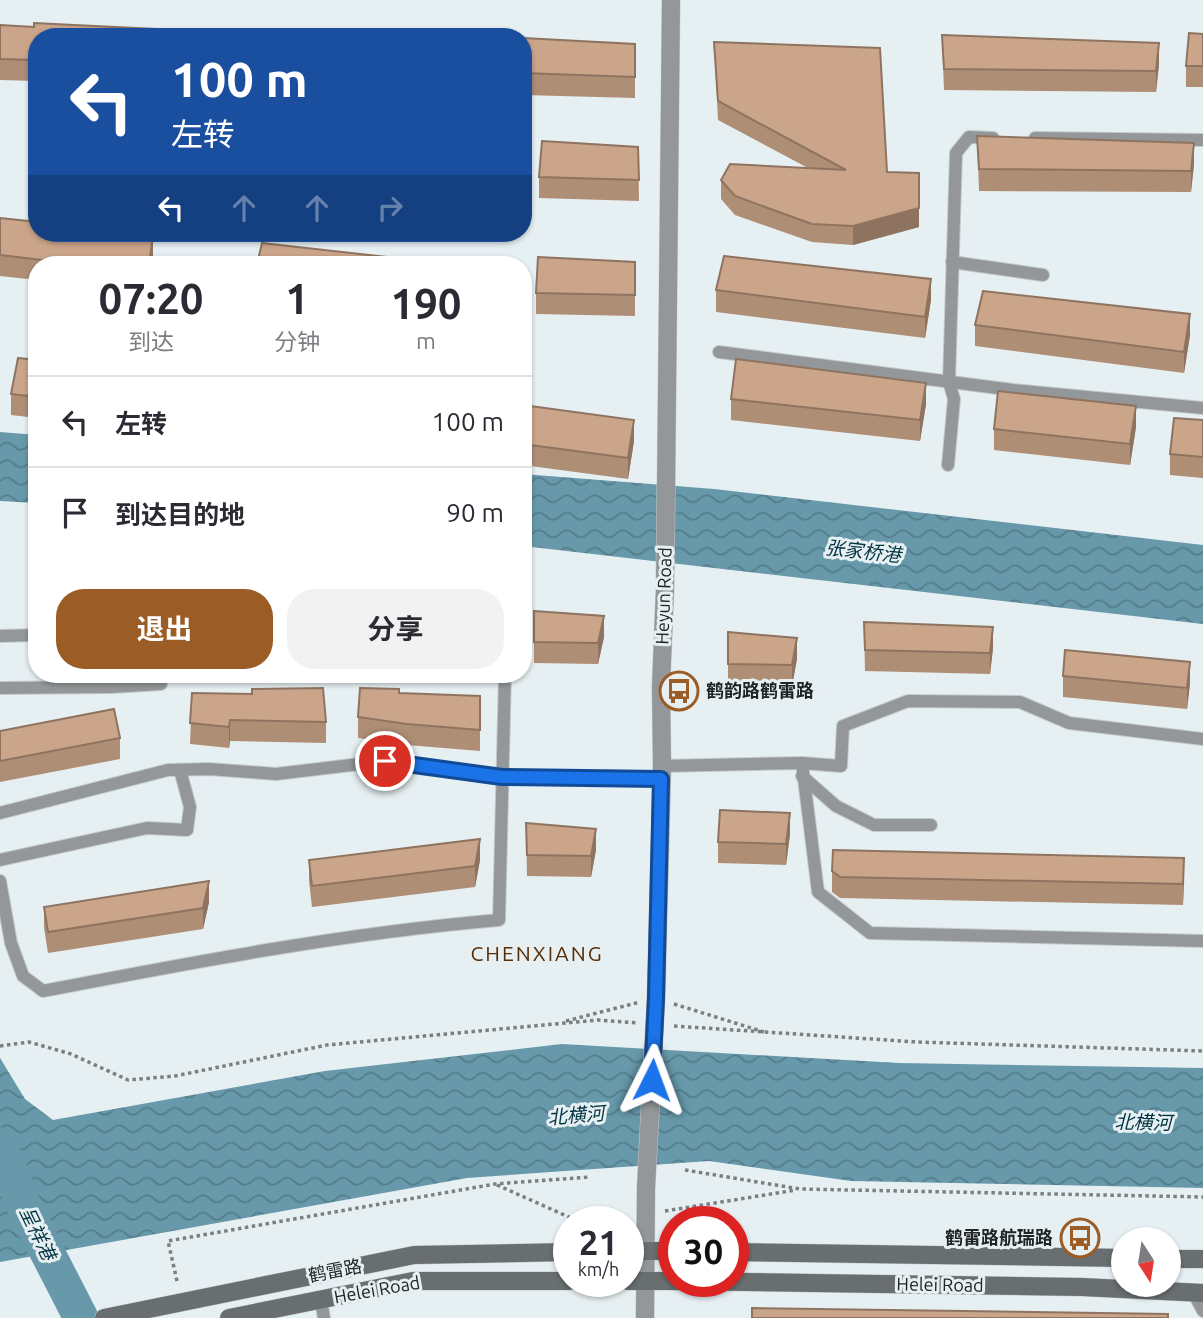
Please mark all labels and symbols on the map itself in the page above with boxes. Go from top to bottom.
water label: 张家桥港 [824,536,905,566]
street label: Heyun Road [651,547,675,645]
bus stop icon: 鹤韵路鹤雷路 [658,670,700,712]
place label: 鹤韵路鹤雷路 [706,680,814,700]
pin [355,731,415,791]
district label: CHENXIANG [470,941,604,965]
position arrow [615,1043,689,1117]
water label: 北横河 [547,1101,609,1128]
water label: 北横河 [1114,1111,1176,1134]
water label: 呈祥港 [16,1203,62,1266]
speed limit sign: 30 [658,1206,749,1297]
bus stop icon: 鹤雷路航瑞路 [1059,1217,1101,1259]
place label: 鹤雷路航瑞路 [945,1227,1053,1247]
north arrow [1111,1227,1181,1297]
street label: 鹤雷路 [306,1255,363,1285]
street label: Helei Road [332,1272,421,1306]
street label: Helei Road [896,1273,984,1295]

